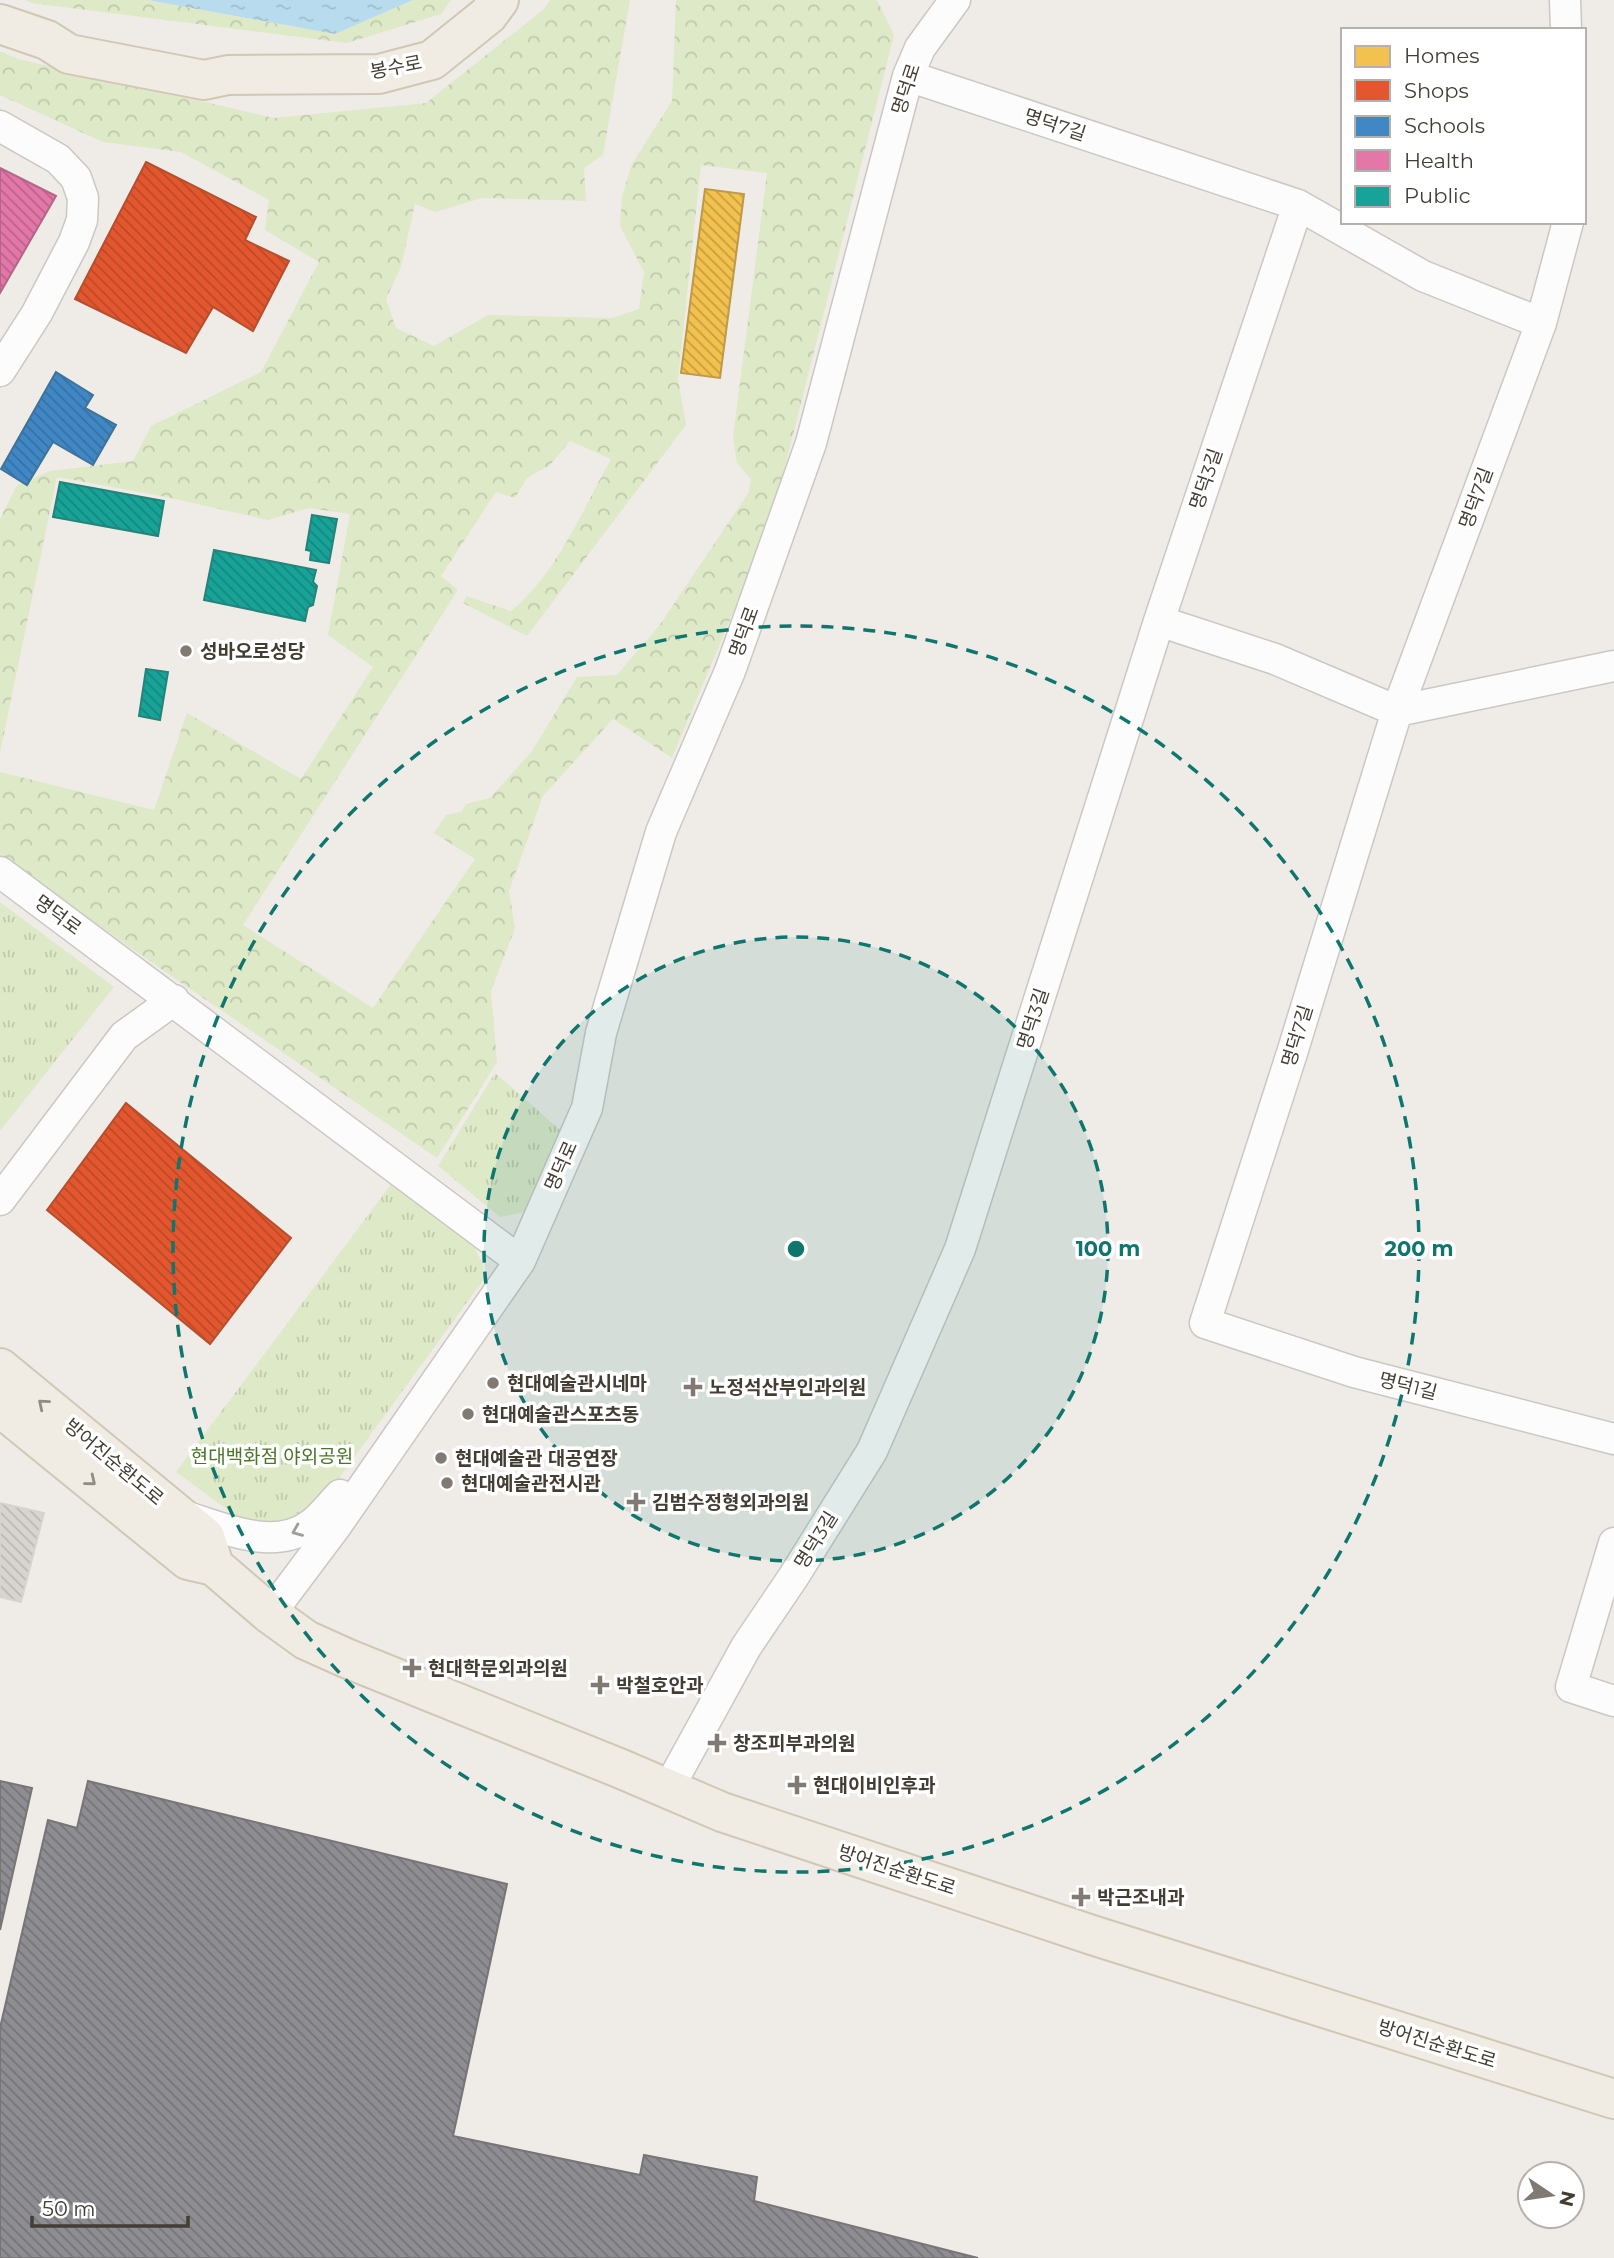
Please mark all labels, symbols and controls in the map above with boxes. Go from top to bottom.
legend [1341,28,1586,224]
text: Homes [1404,43,1479,68]
street label: 봉수로 [368,51,424,83]
street label: 명덕로 [887,61,925,117]
text: Shops [1404,78,1469,103]
street label: 명덕7길 [1021,104,1089,146]
text: Schools [1404,113,1485,138]
text: Health [1404,148,1474,173]
text: Public [1404,183,1471,208]
street label: 명덕3길 [1185,445,1227,513]
street label: 명덕7길 [1454,464,1498,532]
street label: 명덕로 [724,603,764,661]
place label: 성바오로성당 [200,640,305,663]
marker: 성바오로성당 [178,643,194,659]
street label: 명덕로 [30,890,86,940]
street label: 명덕3길 [1012,985,1054,1053]
street label: 명덕7길 [1277,1002,1317,1070]
street label: 명덕로 [540,1137,582,1195]
text: 100 m [1076,1236,1140,1261]
text: 200 m [1385,1236,1453,1261]
centre of rings [784,1237,808,1261]
street label: 명덕1길 [1376,1368,1440,1404]
place label: 현대예술관시네마 [507,1372,647,1395]
marker: 현대예술관시네마 [485,1375,501,1391]
place label: 노정석산부인과의원 [709,1376,866,1399]
marker: 노정석산부인과의원 [683,1377,703,1397]
one-way arrow [38,1400,51,1412]
place label: 현대예술관스포츠동 [482,1403,639,1426]
marker: 현대예술관스포츠동 [460,1406,476,1422]
street label: 방어진순환도로 [60,1414,168,1510]
park label: 현대백화점 야외공원 [191,1445,353,1468]
place label: 현대예술관 대공연장 [455,1447,618,1470]
marker: 현대예술관 대공연장 [433,1450,449,1466]
place label: 현대예술관전시관 [461,1472,601,1495]
one-way arrow [82,1473,95,1485]
marker: 현대예술관전시관 [439,1475,455,1491]
place label: 김범수정형외과의원 [652,1491,809,1514]
marker: 김범수정형외과의원 [626,1492,646,1512]
street label: 명덕3길 [790,1507,842,1573]
one-way arrow [292,1523,304,1537]
place label: 현대학문외과의원 [428,1657,568,1680]
marker: 현대학문외과의원 [402,1658,422,1678]
place label: 박철호안과 [616,1674,704,1697]
marker: 박철호안과 [590,1675,610,1695]
place label: 창조피부과의원 [733,1732,855,1755]
marker: 창조피부과의원 [707,1733,727,1753]
place label: 현대이비인후과 [813,1774,936,1797]
marker: 현대이비인후과 [787,1775,807,1795]
street label: 방어진순환도로 [835,1840,959,1900]
place label: 박근조내과 [1097,1886,1185,1909]
marker: 박근조내과 [1071,1887,1091,1907]
street label: 방어진순환도로 [1375,2015,1499,2073]
north arrow [1516,2160,1586,2230]
scale bar [32,2184,187,2228]
text: N [1554,2189,1580,2209]
text: 50 m [42,2196,96,2221]

